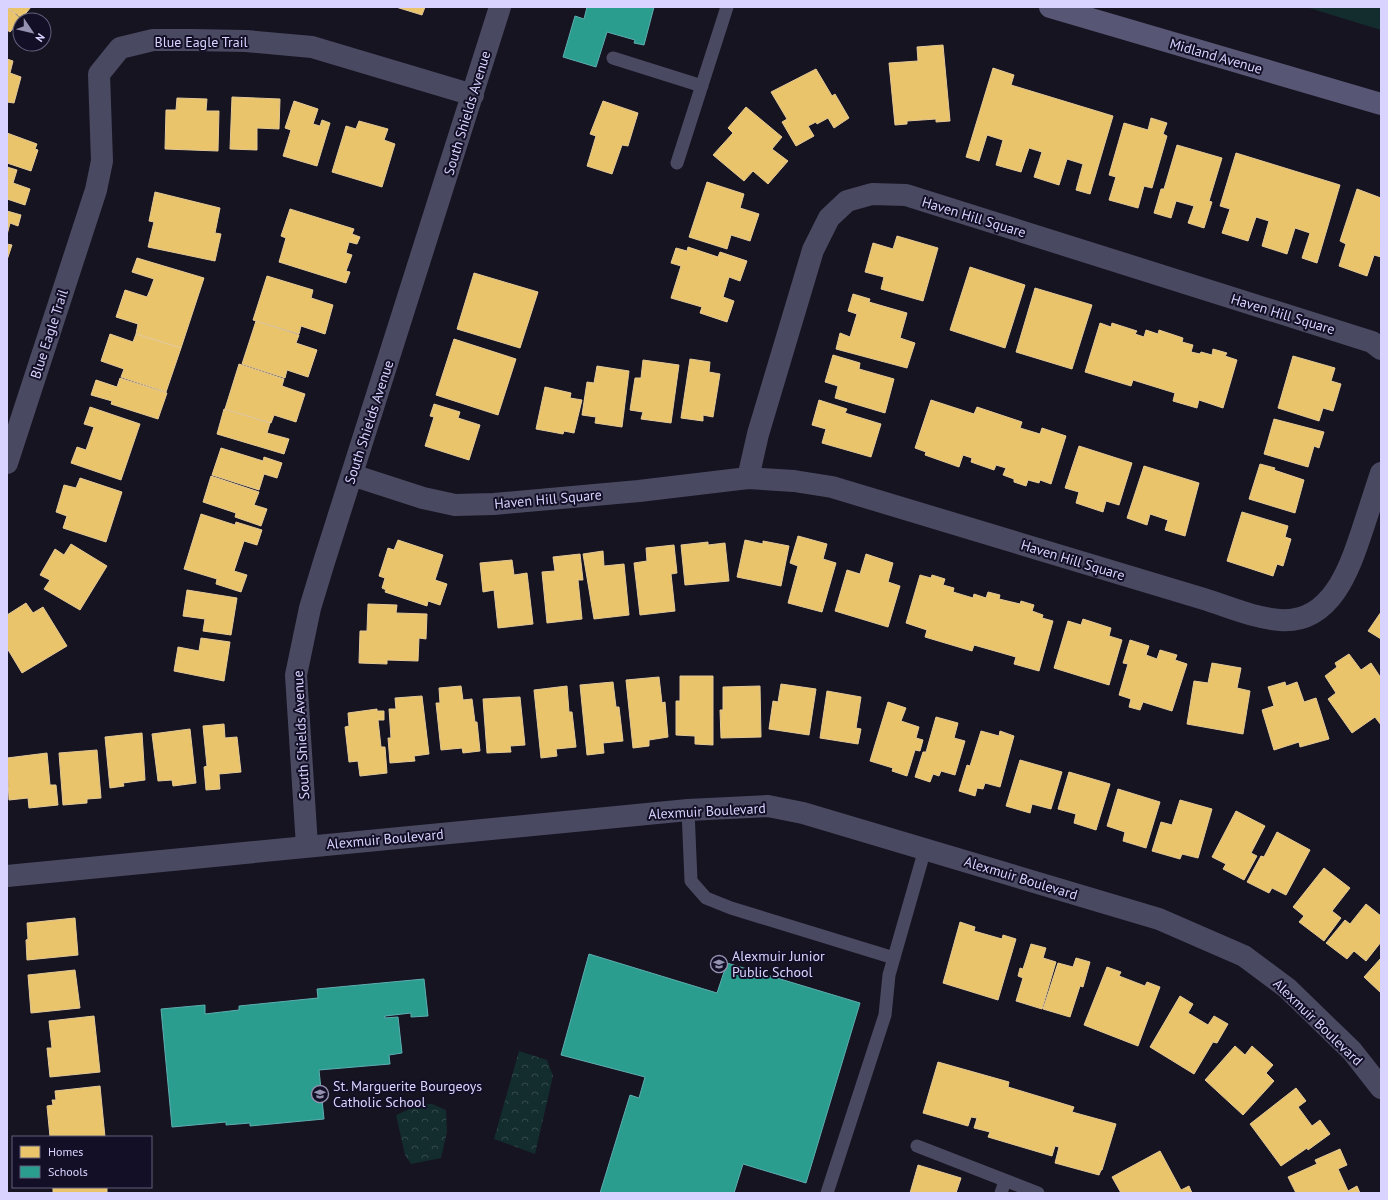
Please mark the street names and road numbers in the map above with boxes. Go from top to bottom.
street label: Blue Eagle Trail [155,33,247,51]
street label: Midland Avenue [1168,34,1264,78]
street label: South Shields Avenue [440,49,494,177]
street label: Haven Hill Square [920,193,1028,241]
street label: Blue Eagle Trail [26,287,72,381]
street label: Haven Hill Square [1229,290,1337,338]
street label: South Shields Avenue [340,358,398,486]
street label: Haven Hill Square [493,485,603,513]
street label: Haven Hill Square [1019,536,1127,584]
street label: South Shields Avenue [289,670,313,800]
street label: Alexmuir Boulevard [648,799,766,823]
street label: Alexmuir Boulevard [326,825,444,853]
street label: Alexmuir Boulevard [962,852,1080,904]
street label: Alexmuir Boulevard [1269,975,1367,1069]

